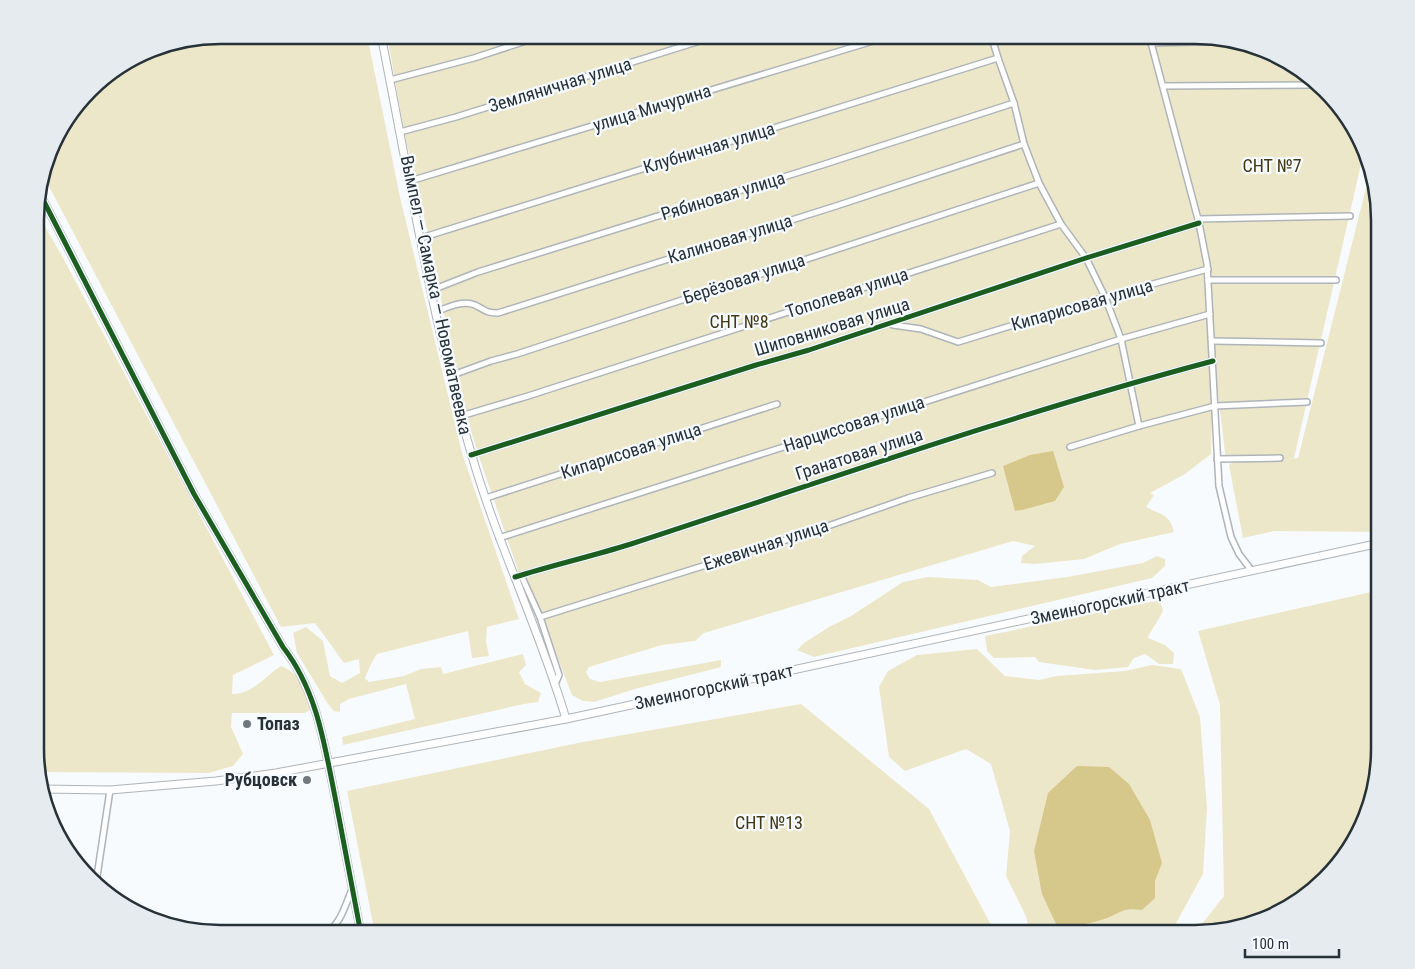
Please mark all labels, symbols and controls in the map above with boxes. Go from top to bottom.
street label: Земляничная улица [486,53,634,116]
street label: улица Мичурина [590,80,713,135]
street label: Клубничная улица [641,118,777,178]
street label: Вымпел — Самарка — Новоматвеевка [397,153,476,436]
park label: СНТ №7 [1242,155,1302,176]
street label: Рябиновая улица [658,167,787,224]
street label: Калиновая улица [665,210,795,267]
street label: Берёзовая улица [680,249,807,308]
street label: Тополевая улица [783,263,911,322]
street label: Кипарисовая улица [1009,274,1155,335]
street label: Шиповниковая улица [752,293,912,360]
park label: СНТ №8 [709,311,769,332]
street label: Нарциссовая улица [781,391,927,456]
street label: Кипарисовая улица [558,418,704,483]
street label: Гранатовая улица [793,423,925,484]
street label: Ежевичная улица [701,514,831,575]
street label: Змеиногорский тракт [1028,574,1192,629]
street label: Змеиногорский тракт [632,659,796,714]
place label: Топаз [257,713,300,734]
marker: Топаз [241,718,253,730]
place label: Рубцовск [225,769,297,790]
marker: Рубцовск [301,774,313,786]
park label: СНТ №13 [735,812,803,833]
scale bar [1245,926,1339,958]
text: 100 m [1252,935,1289,953]

